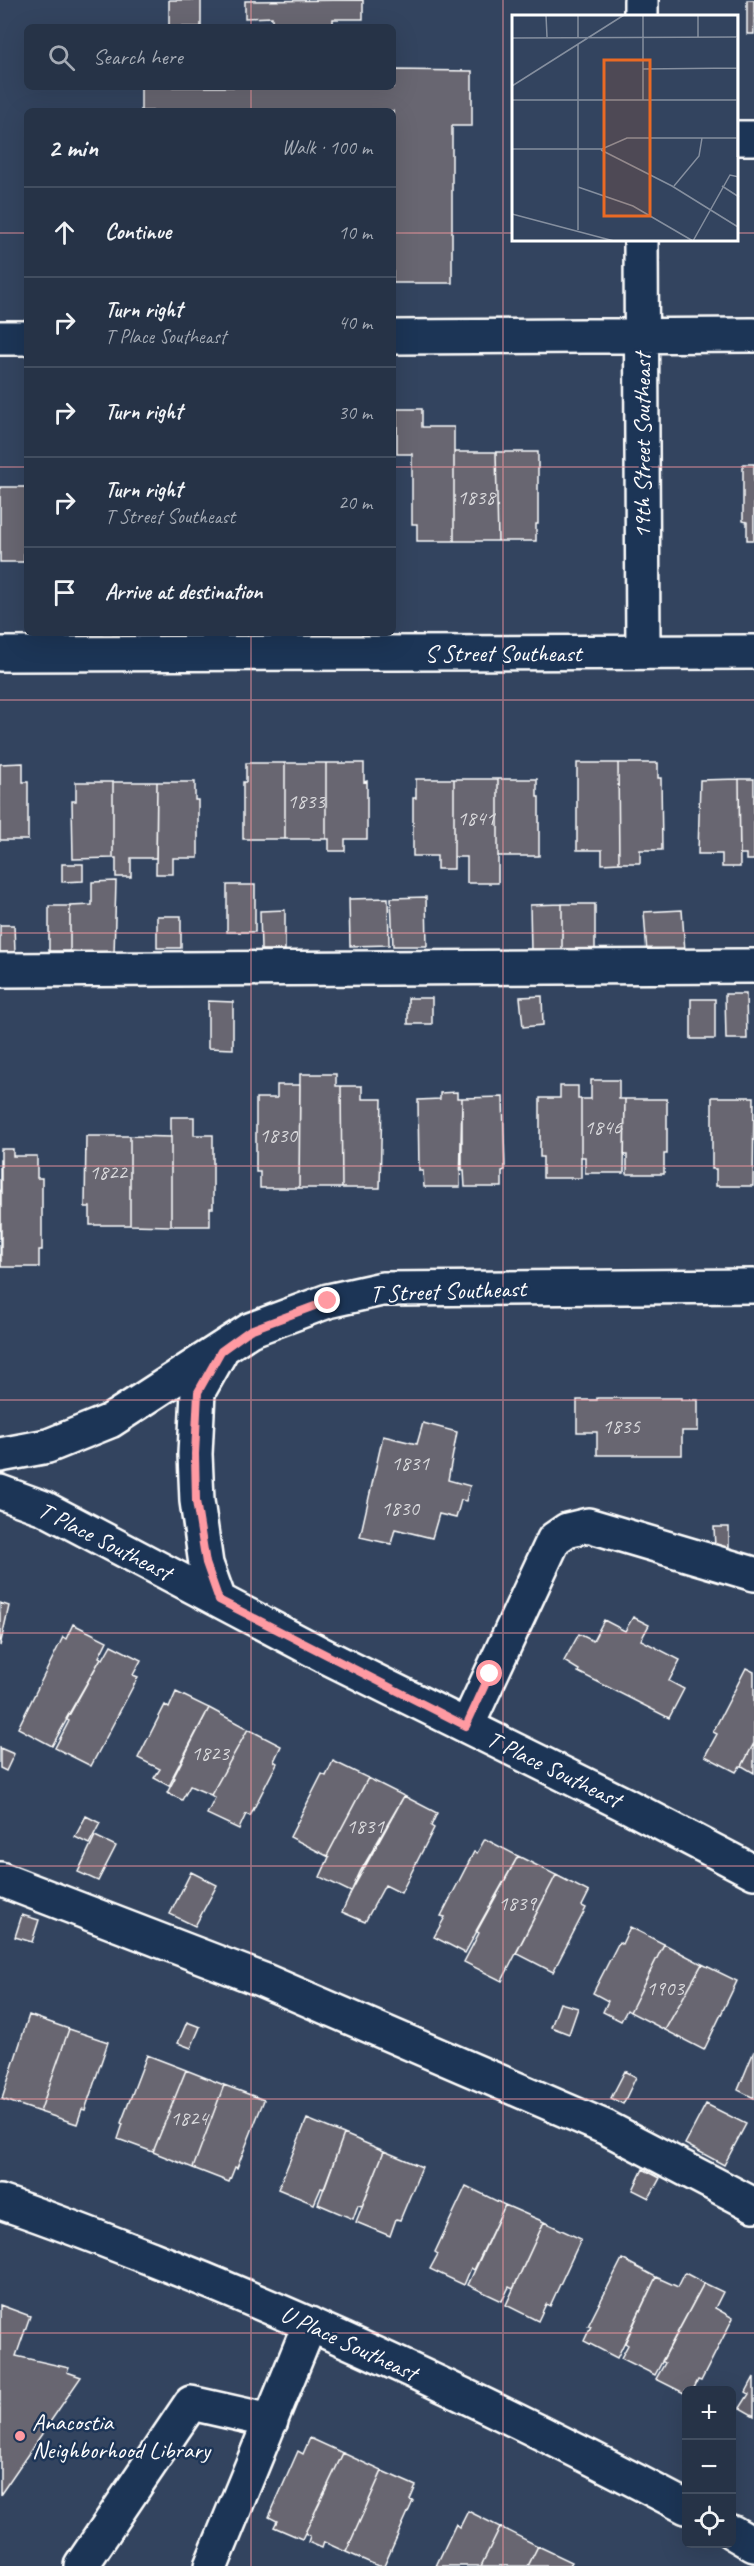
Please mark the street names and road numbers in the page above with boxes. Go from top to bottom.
street label: 19th Street Southeast [627,350,657,539]
street label: S Street Southeast [425,638,583,668]
street label: T Street Southeast [370,1273,529,1309]
street label: T Place Southeast [33,1495,179,1589]
street label: T Place Southeast [482,1724,629,1816]
street label: U Place Southeast [276,2298,425,2389]

